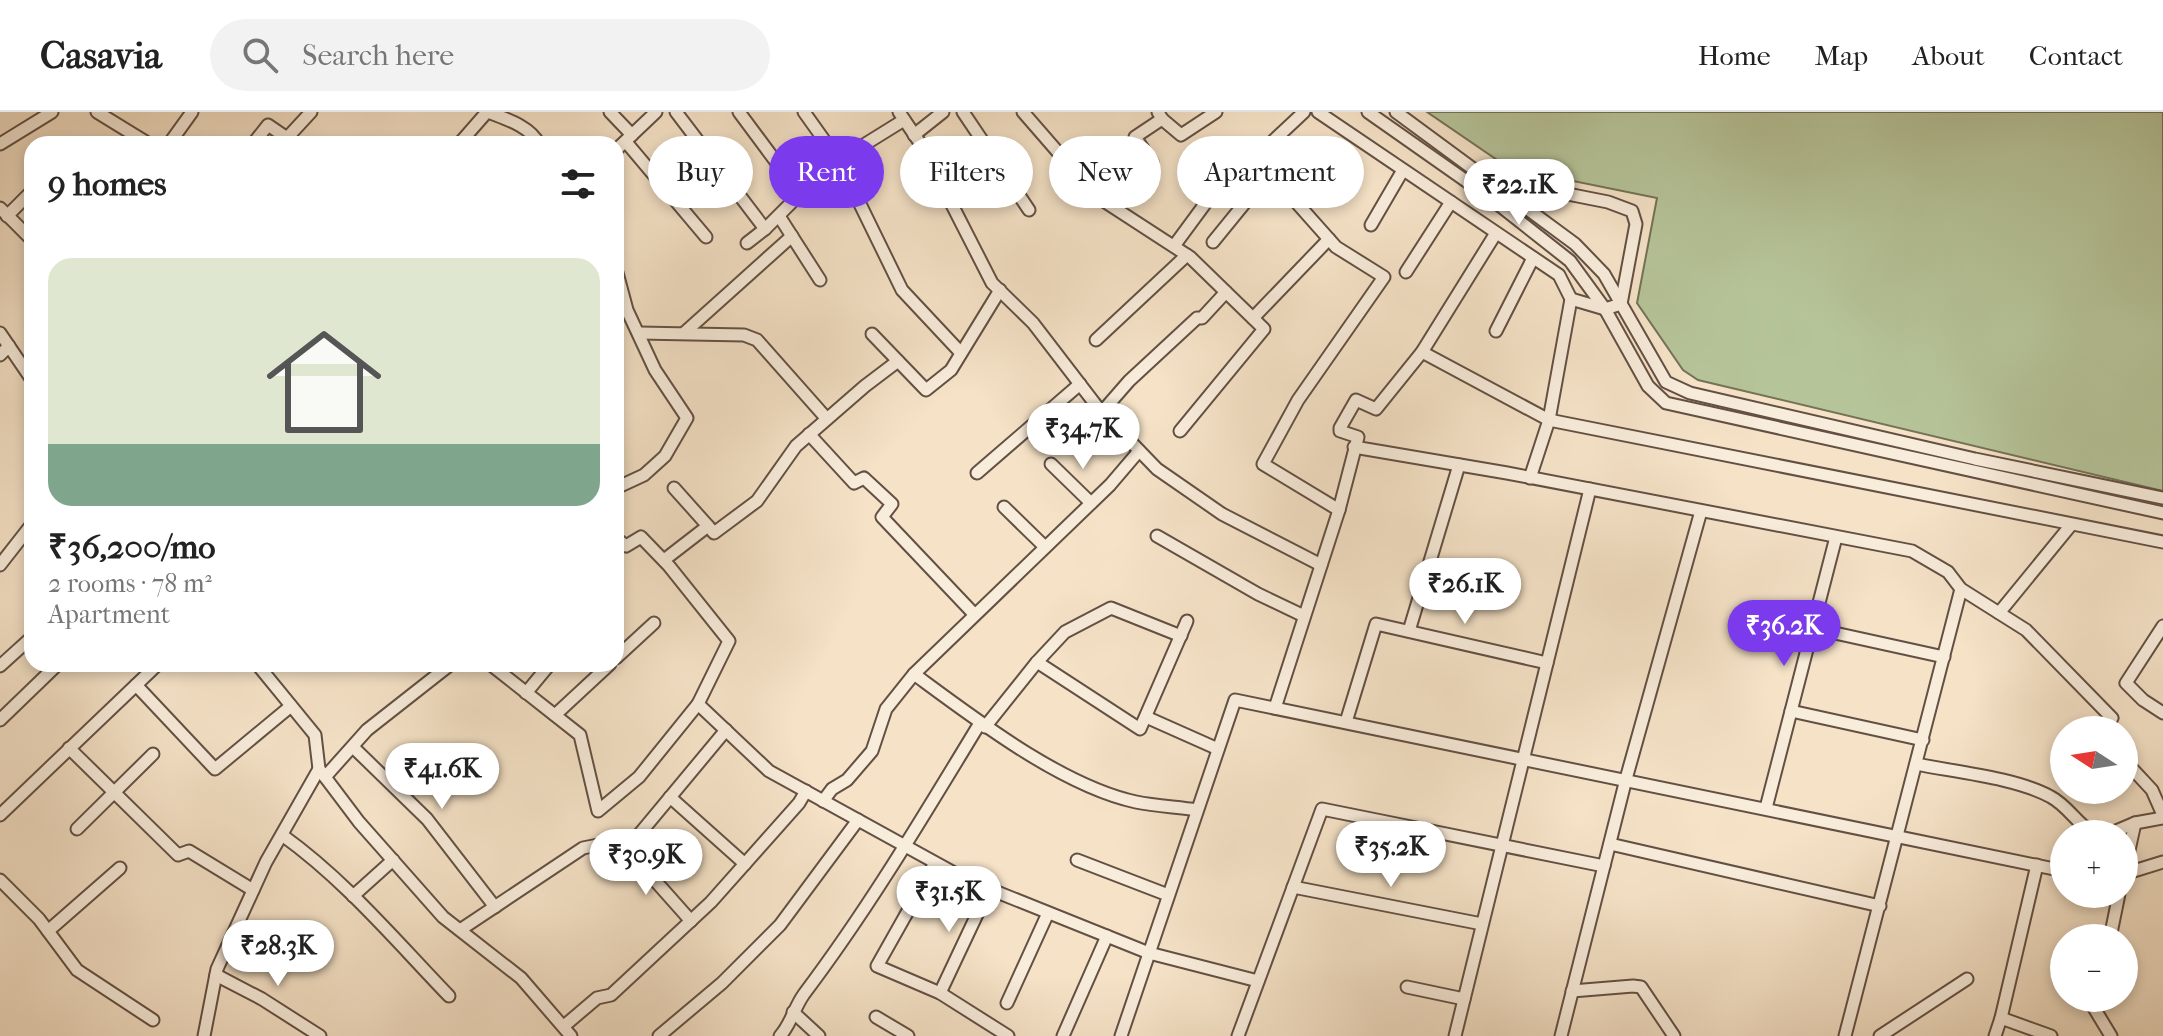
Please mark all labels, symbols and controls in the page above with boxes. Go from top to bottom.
search box [210,19,770,91]
text: Casavia [40,33,162,78]
icon: search [238,33,282,77]
text: Search here [302,38,454,73]
text: Home [1698,39,1771,72]
text: Map [1815,39,1868,72]
text: About [1912,39,1985,72]
text: Contact [2029,39,2123,72]
chip: Buy [648,136,753,208]
chip: Rent [769,136,884,208]
chip: Filters [900,136,1033,208]
chip: New [1049,136,1161,208]
chip: Apartment [1177,136,1364,208]
pin: ₹22.1K [1454,159,1584,227]
icon: filters [556,162,600,206]
text: 9 homes [48,164,167,204]
text: ₹22.1K [1482,169,1556,200]
icon: home [252,310,396,454]
pin: ₹34.7K [1018,403,1148,471]
text: ₹34.7K [1045,413,1121,444]
text: ₹36,200/mo [48,527,216,567]
pin: ₹26.1K [1400,558,1530,626]
text: 2 rooms · 78 m² [48,568,212,599]
text: ₹26.1K [1427,568,1503,599]
text: Apartment [48,599,170,630]
pin: ₹36.2K [1719,600,1849,668]
text: ₹36.2K [1746,610,1822,641]
north arrow [2050,716,2138,804]
map controls [2050,716,2138,1012]
pin: ₹41.6K [377,743,507,811]
text: ₹41.6K [403,753,481,784]
button: + [2050,820,2138,908]
pin: ₹35.2K [1326,821,1456,889]
pin: ₹30.9K [581,829,711,897]
text: ₹35.2K [1354,831,1428,862]
text: ₹30.9K [607,839,685,870]
pin: ₹31.5K [884,866,1014,934]
text: ₹31.5K [915,876,983,907]
pin: ₹28.3K [213,920,343,988]
button: − [2050,924,2138,1012]
text: ₹28.3K [240,930,316,961]

